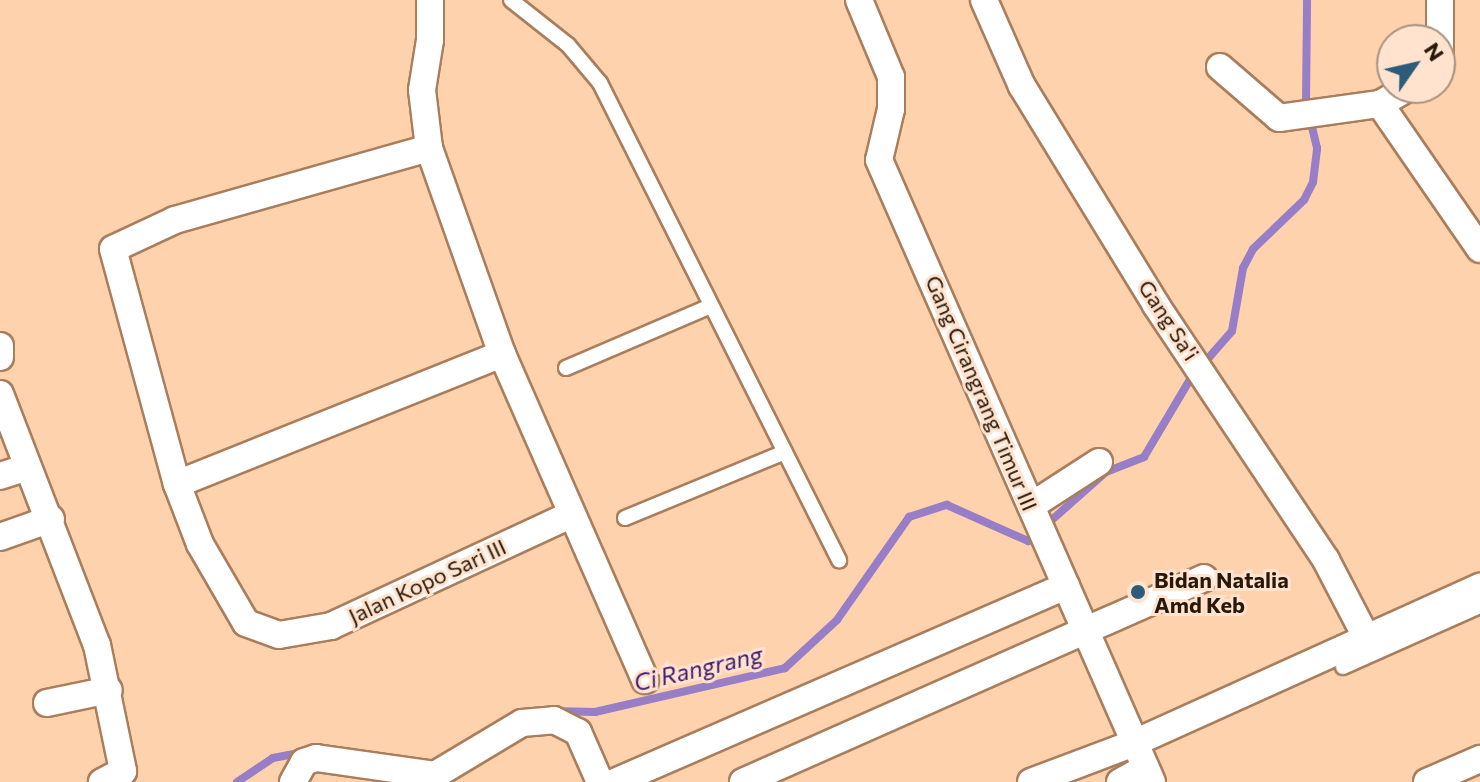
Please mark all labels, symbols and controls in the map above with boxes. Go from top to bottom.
north arrow [1376,24,1456,104]
text: N [1419,37,1450,66]
street label: Gang Cirangrang Timur III [920,271,1044,515]
street label: Gang Sa'i [1133,275,1205,365]
street label: Jalan Kopo Sari III [344,533,510,629]
place label: Bidan Natalia Amd Keb [1154,566,1289,618]
marker: Bidan Natalia Amd Keb [1129,583,1147,601]
water label: Ci Rangrang [631,639,765,697]

